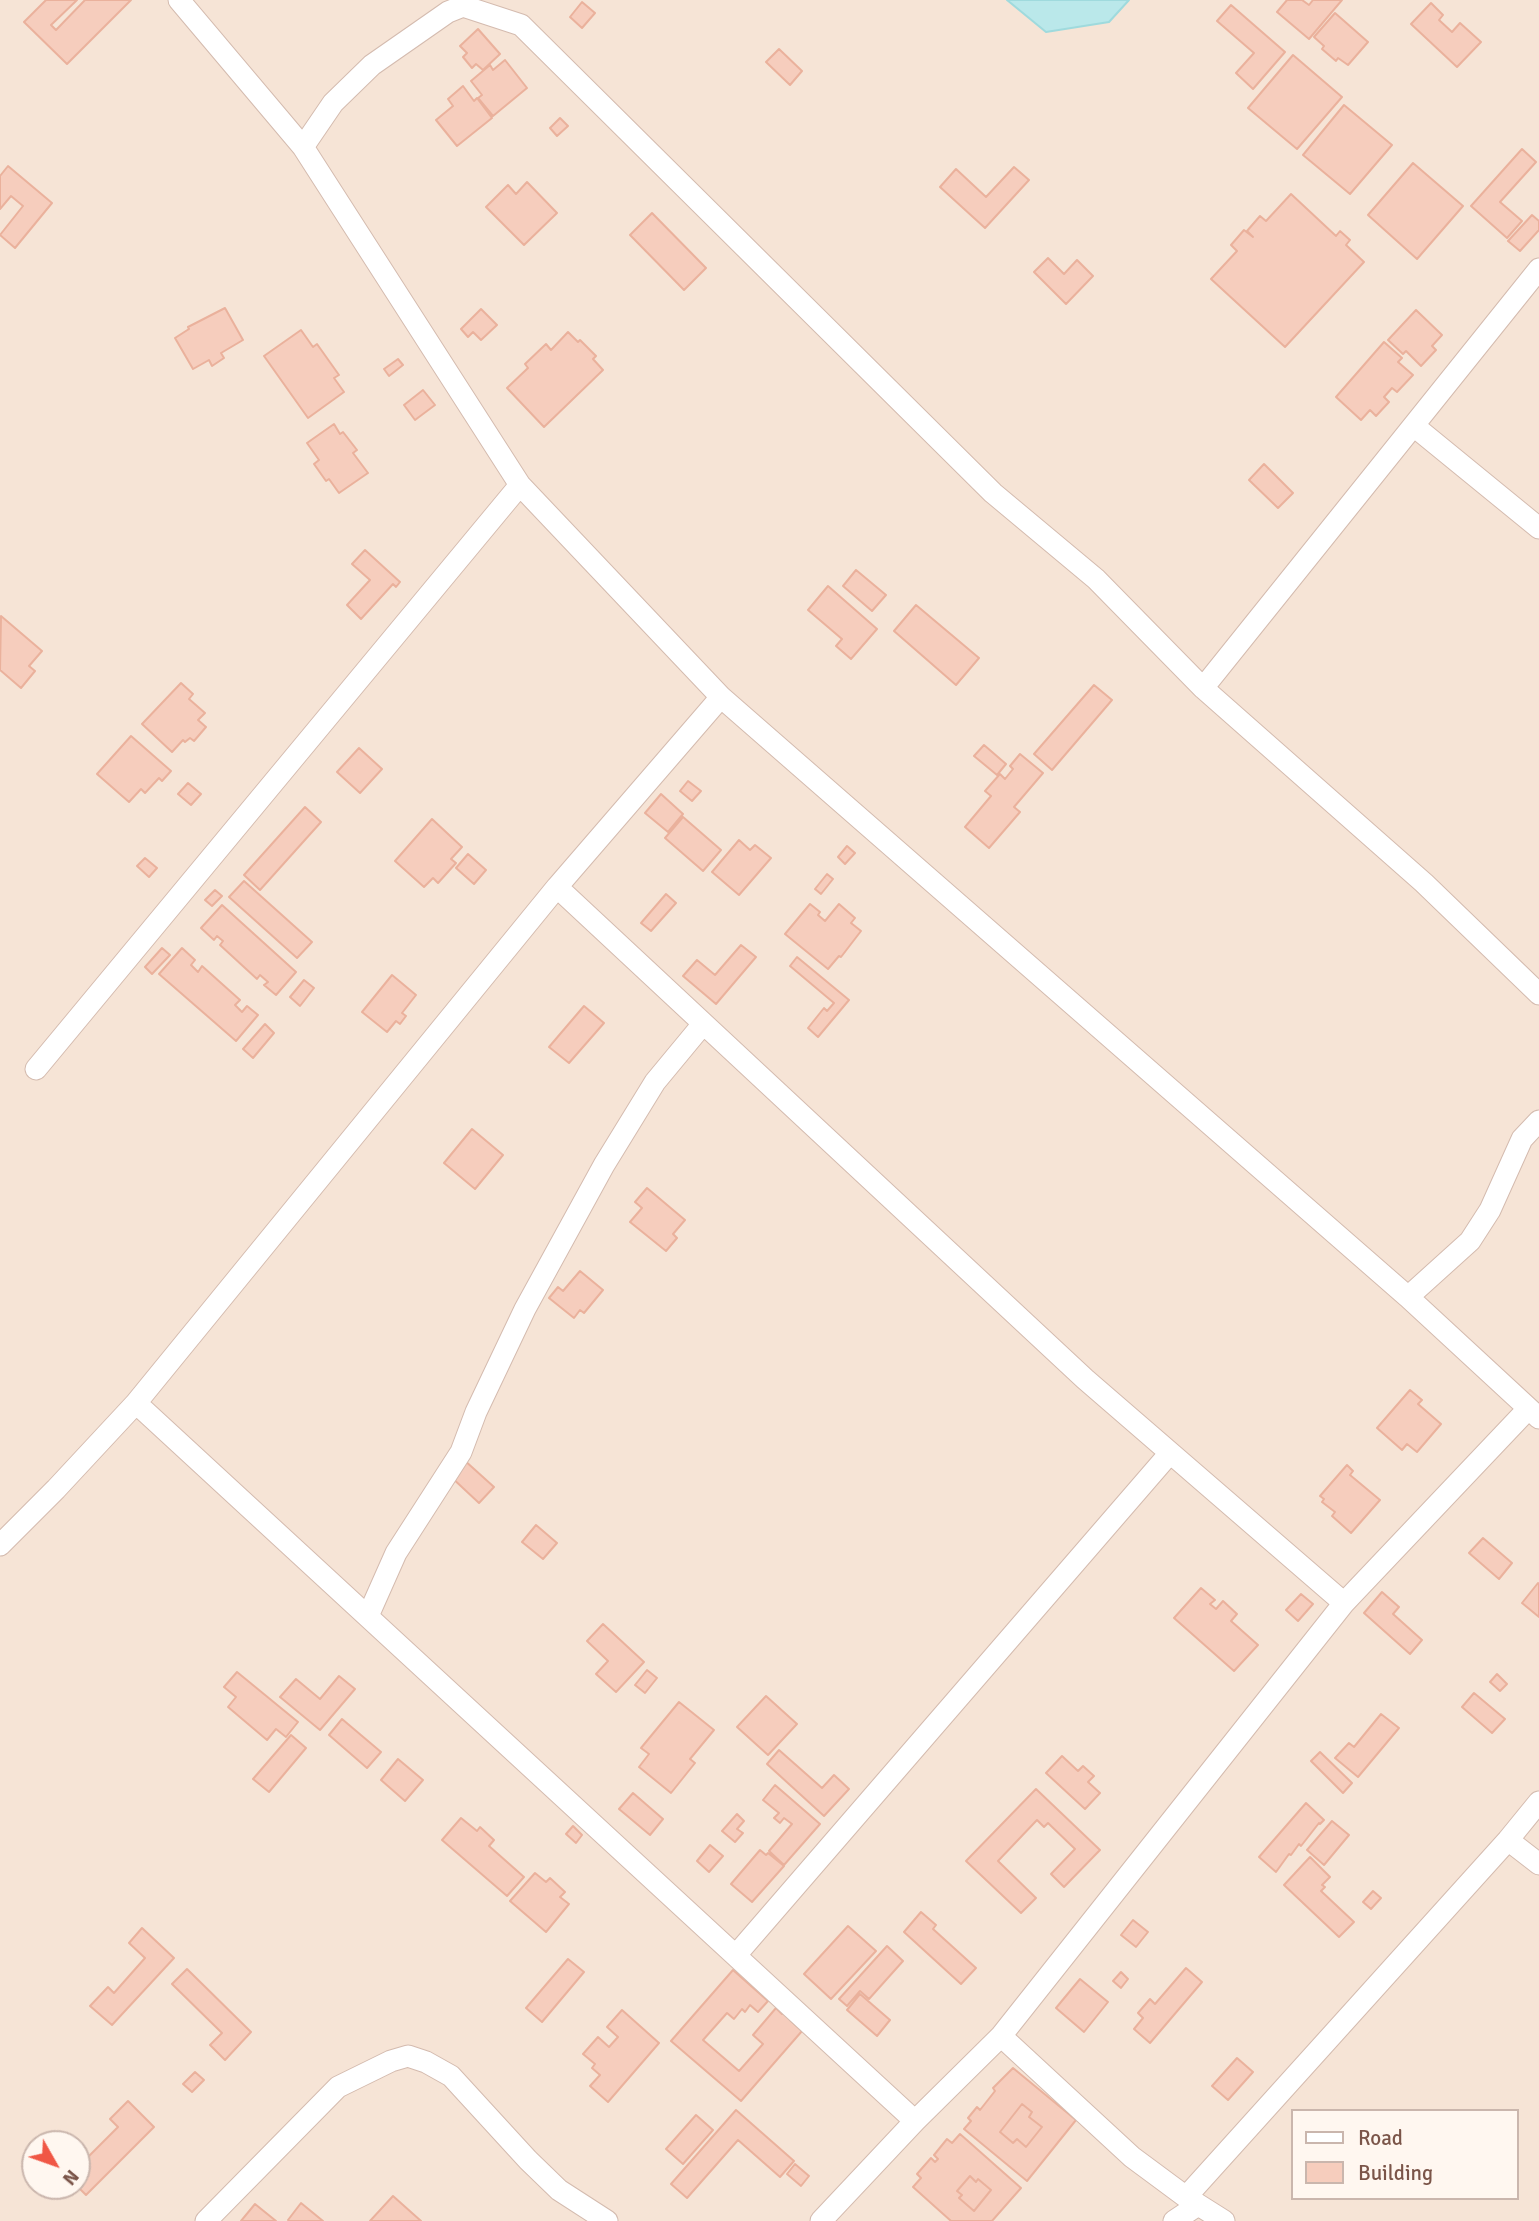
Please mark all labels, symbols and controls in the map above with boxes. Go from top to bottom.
legend [1290,2109,1518,2200]
text: Road [1358,2125,1403,2151]
north arrow [21,2130,91,2200]
text: Building [1358,2160,1433,2186]
text: N [57,2164,84,2190]

